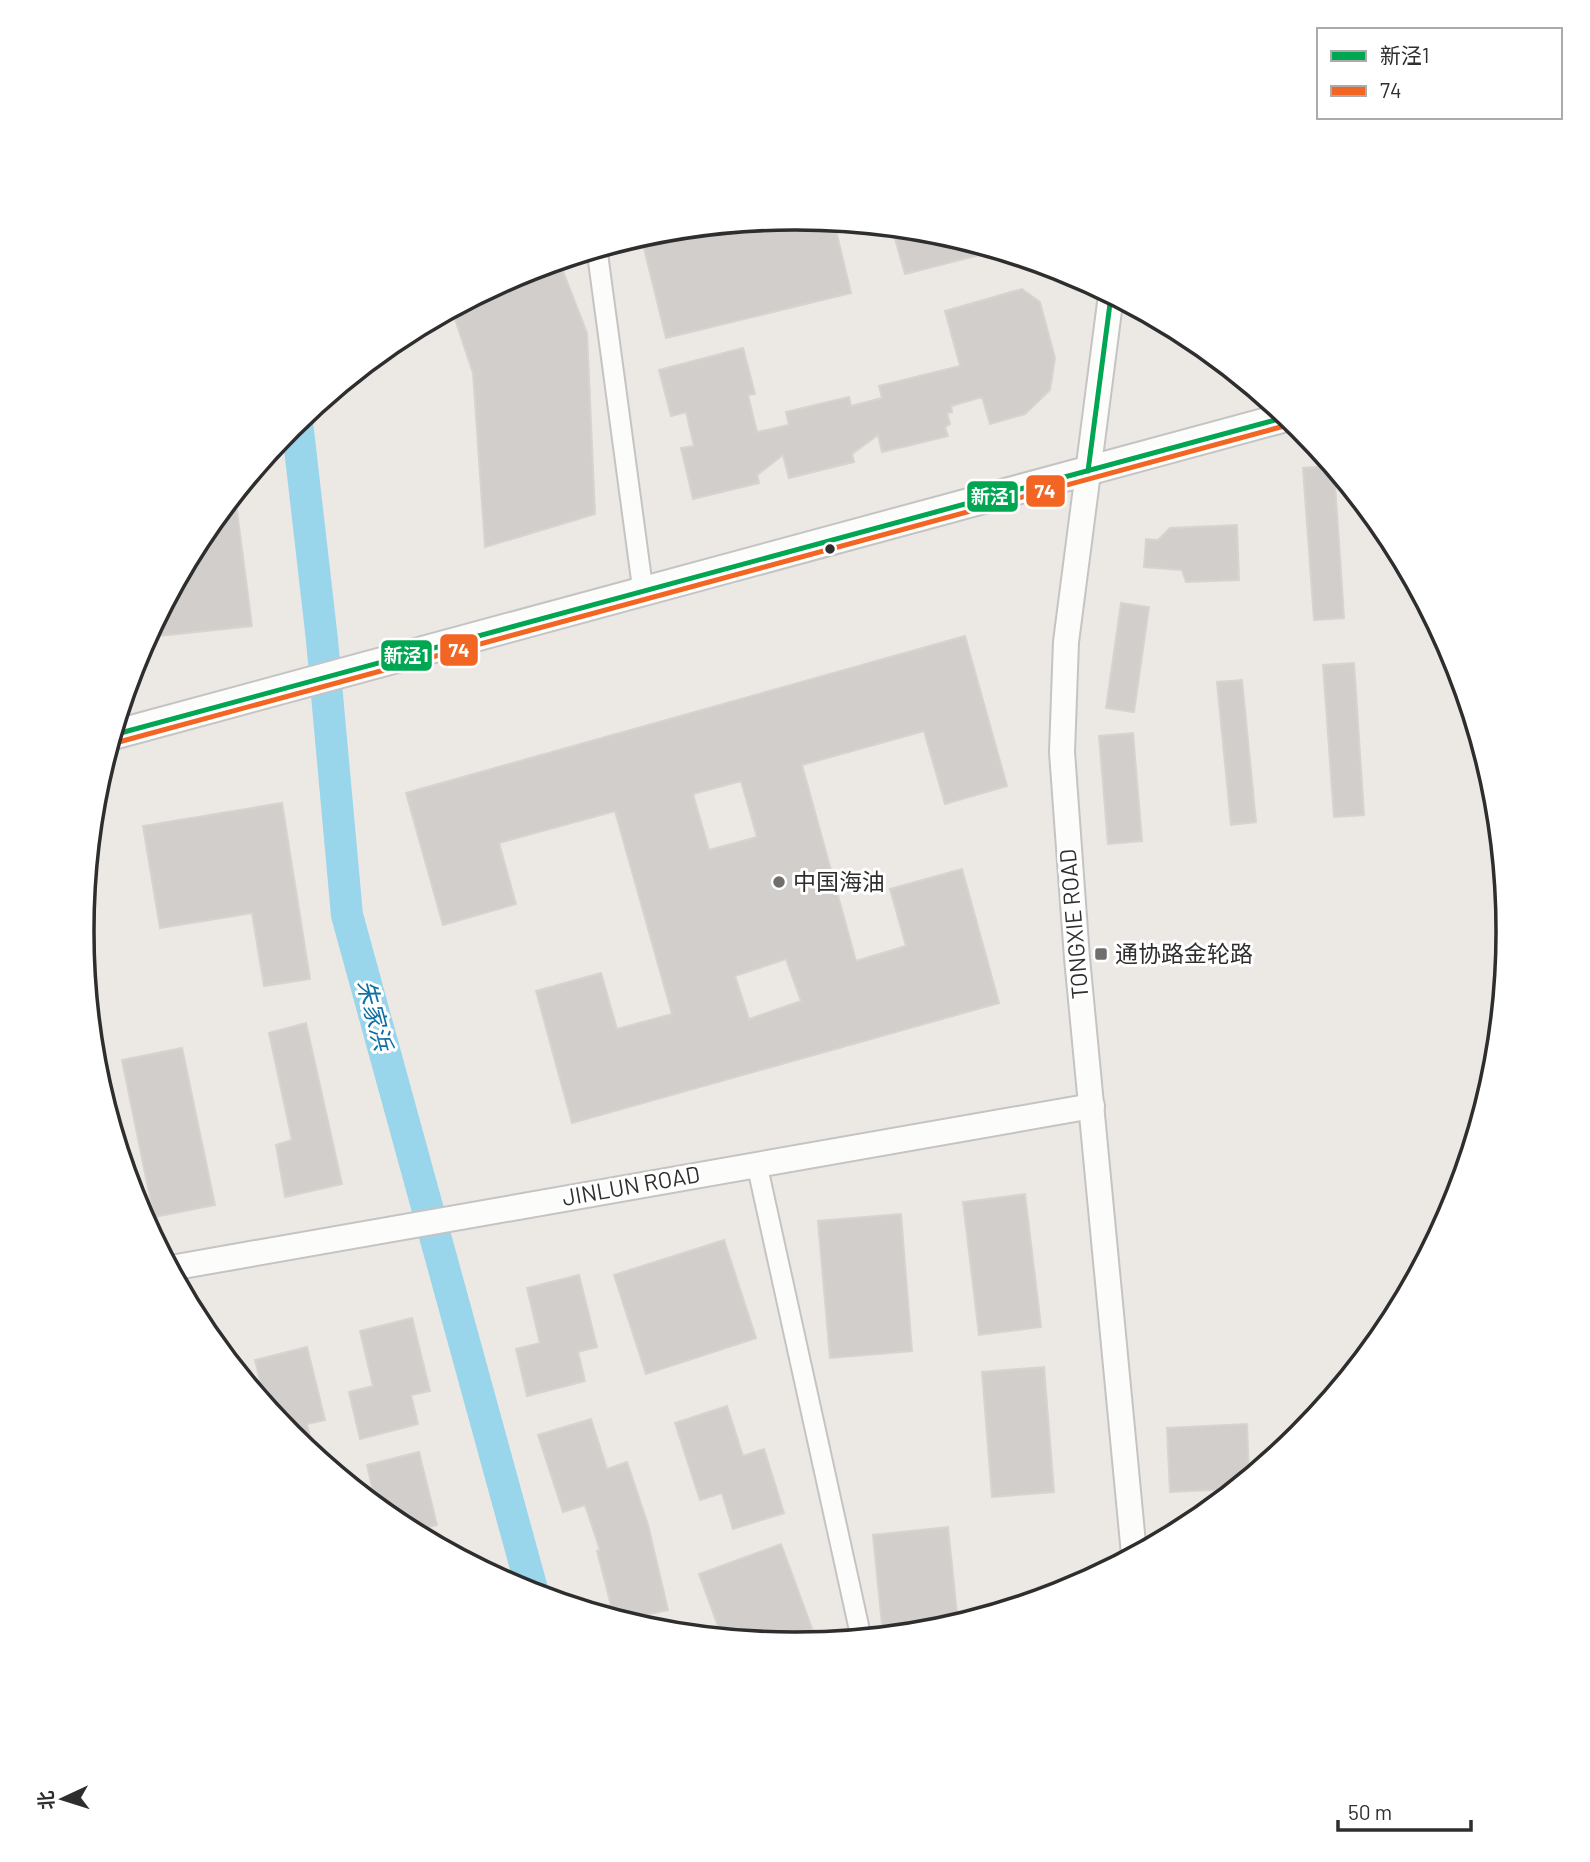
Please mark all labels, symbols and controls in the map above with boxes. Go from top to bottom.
legend [1317,28,1562,119]
text: 新泾1 [1380,42,1429,67]
text: 74 [1380,77,1402,102]
line badge: 74 [1025,474,1066,508]
text: 74 [1035,479,1055,502]
line badge: 新泾1 [966,480,1019,513]
text: 新泾1 [971,484,1015,507]
unlabelled marker [823,542,837,556]
line badge: 74 [439,633,479,667]
text: 74 [449,638,469,661]
line badge: 新泾1 [380,639,433,672]
text: 新泾1 [384,643,428,666]
street label: TONGXIE ROAD [1052,848,1094,1000]
place label: 中国海油 [793,867,885,895]
marker: 中国海油 [771,874,787,890]
place label: 通协路金轮路 [1115,939,1253,967]
marker: 通协路金轮路 [1093,946,1109,962]
water label: 朱家浜 [352,976,399,1055]
street label: JINLUN ROAD [560,1159,702,1211]
north arrow [28,1764,98,1834]
scale bar [1338,1788,1471,1832]
text: 北 [33,1790,58,1811]
text: 50 m [1348,1799,1392,1824]

